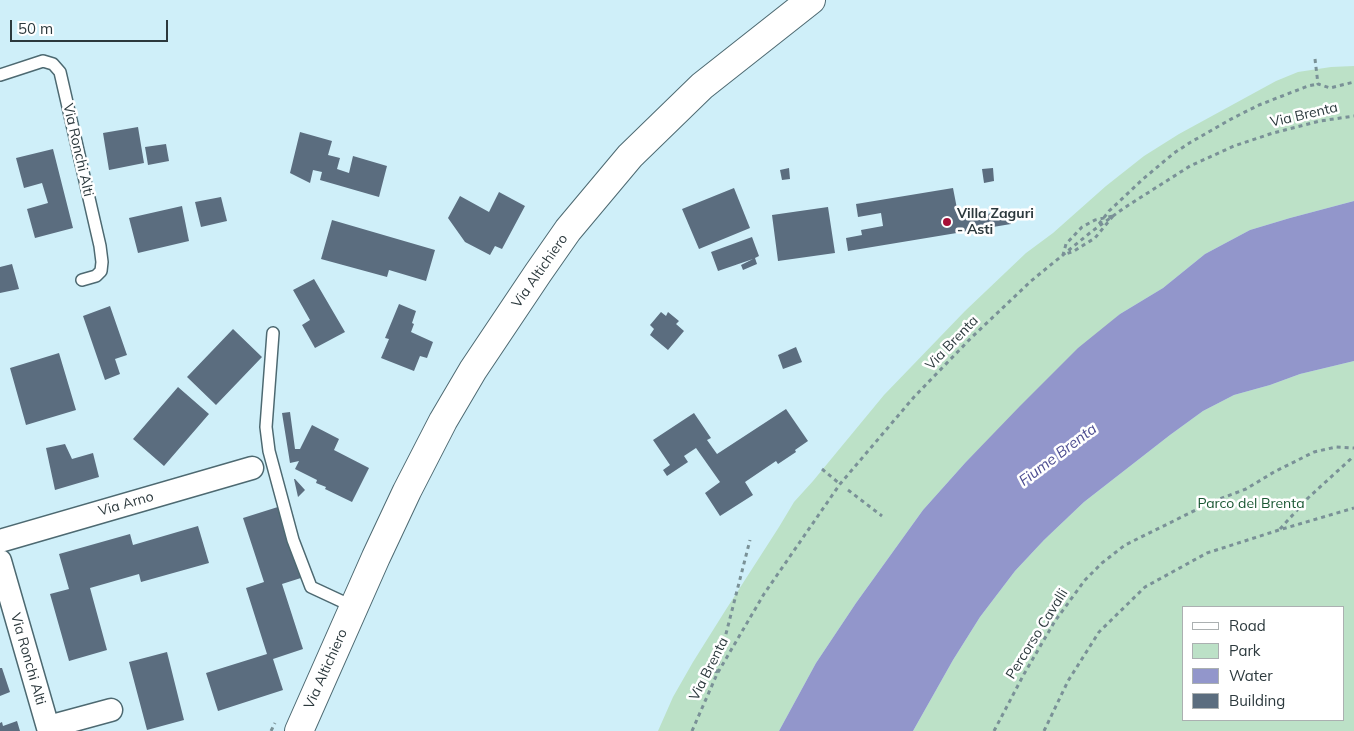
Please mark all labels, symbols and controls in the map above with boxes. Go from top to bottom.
scale bar [12,10,170,42]
text: 50 m [18,19,53,38]
street label: Via Brenta [1269,99,1339,131]
street label: Via Ronchi Alti [59,102,97,198]
place label: Villa Zaguri - Asti [957,206,1034,238]
marker: Villa Zaguri - Asti [941,216,953,228]
street label: Via Altichiero [508,231,572,311]
street label: Via Brenta [922,312,982,374]
water label: Fiume Brenta [1016,420,1100,490]
street label: Via Arno [96,488,156,520]
park label: Parco del Brenta [1197,496,1305,512]
street label: Percorso Cavalli [1003,586,1071,682]
legend [1182,606,1344,721]
street label: Via Ronchi Alti [7,611,49,707]
text: Road [1229,616,1266,635]
street label: Via Altichiero [301,626,351,712]
street label: Via Brenta [686,635,732,703]
text: Park [1229,641,1261,660]
text: Water [1229,666,1273,685]
text: Building [1229,691,1285,710]

